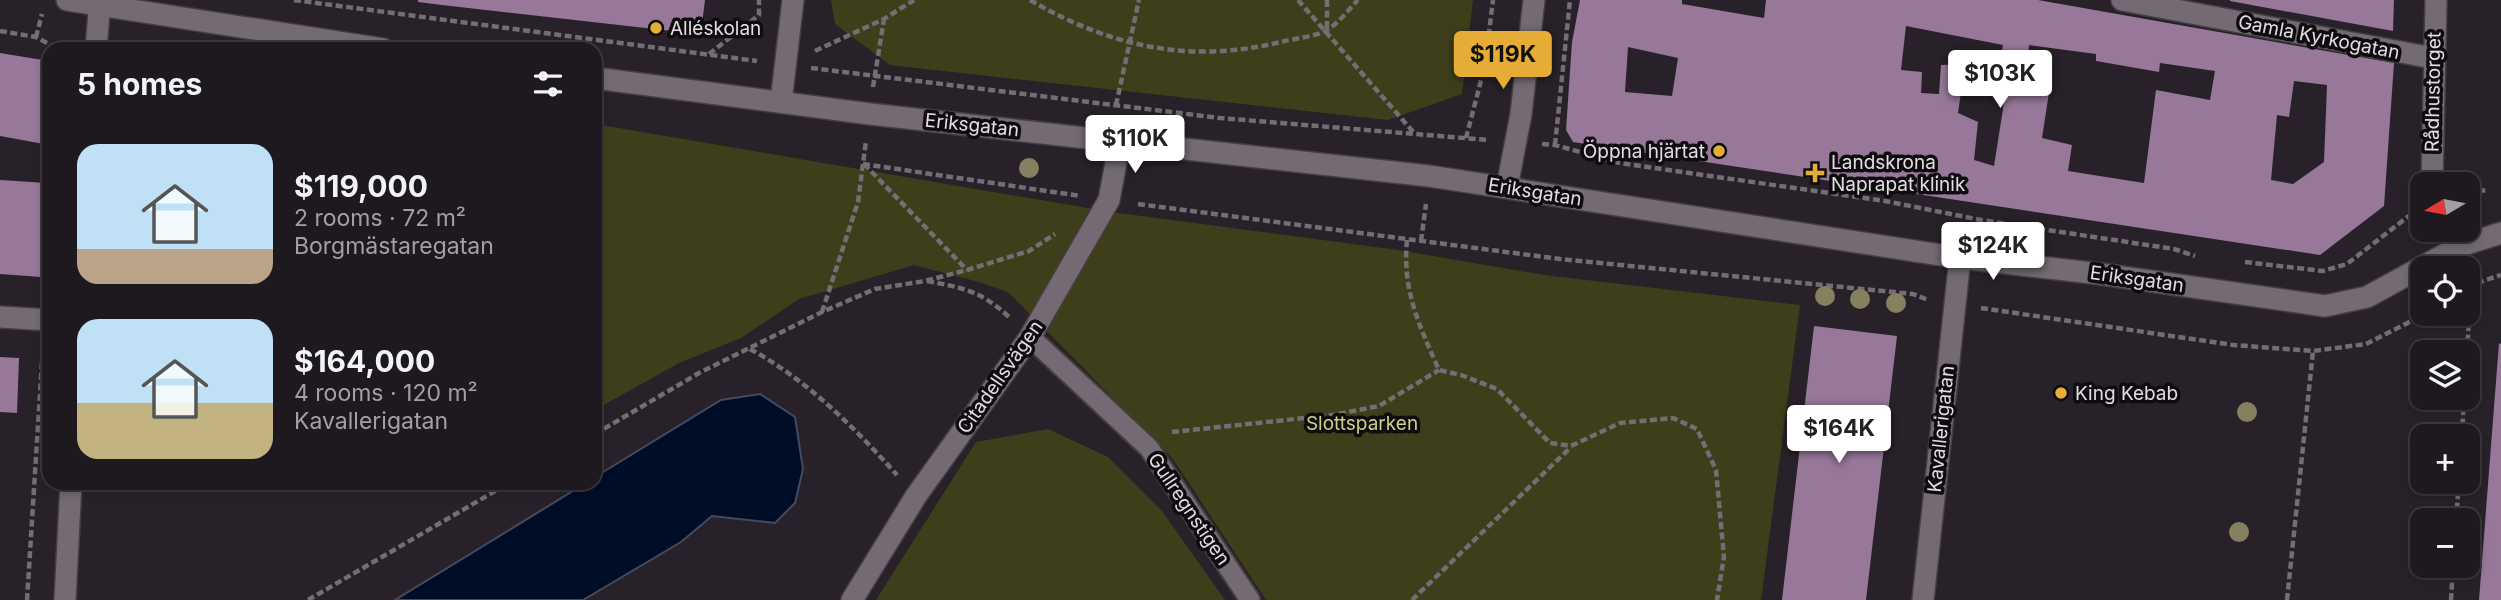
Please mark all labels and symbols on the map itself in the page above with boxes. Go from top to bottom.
street label: Gamla Kyrkogatan [2236,10,2402,64]
place label: Alléskolan [670,17,761,40]
marker: Alléskolan [648,20,664,36]
pin: $119K [1454,32,1552,91]
street label: Rådhustorget [2420,32,2446,152]
pin: $103K [1951,50,2049,110]
street label: Eriksgatan [924,109,1020,141]
pin: $110K [1086,116,1184,175]
place label: Öppna hjärtat [1583,140,1705,163]
marker: Öppna hjärtat [1711,143,1727,159]
place label: Landskrona Naprapat klinik [1831,151,1966,196]
marker: Landskrona Naprapat klinik [1805,163,1825,183]
north arrow [2410,172,2480,242]
street label: Eriksgatan [1487,173,1583,211]
pin: $124K [1944,222,2042,282]
street label: Eriksgatan [2089,261,2185,297]
street label: Citadellsvägen [953,316,1047,438]
street label: Kavallerigatan [1923,365,1959,493]
place label: King Kebab [2075,382,2178,405]
marker: King Kebab [2053,385,2069,401]
pin: $164K [1790,406,1888,465]
park label: Slottsparken [1306,412,1418,435]
street label: Gullregnstigen [1143,449,1235,569]

